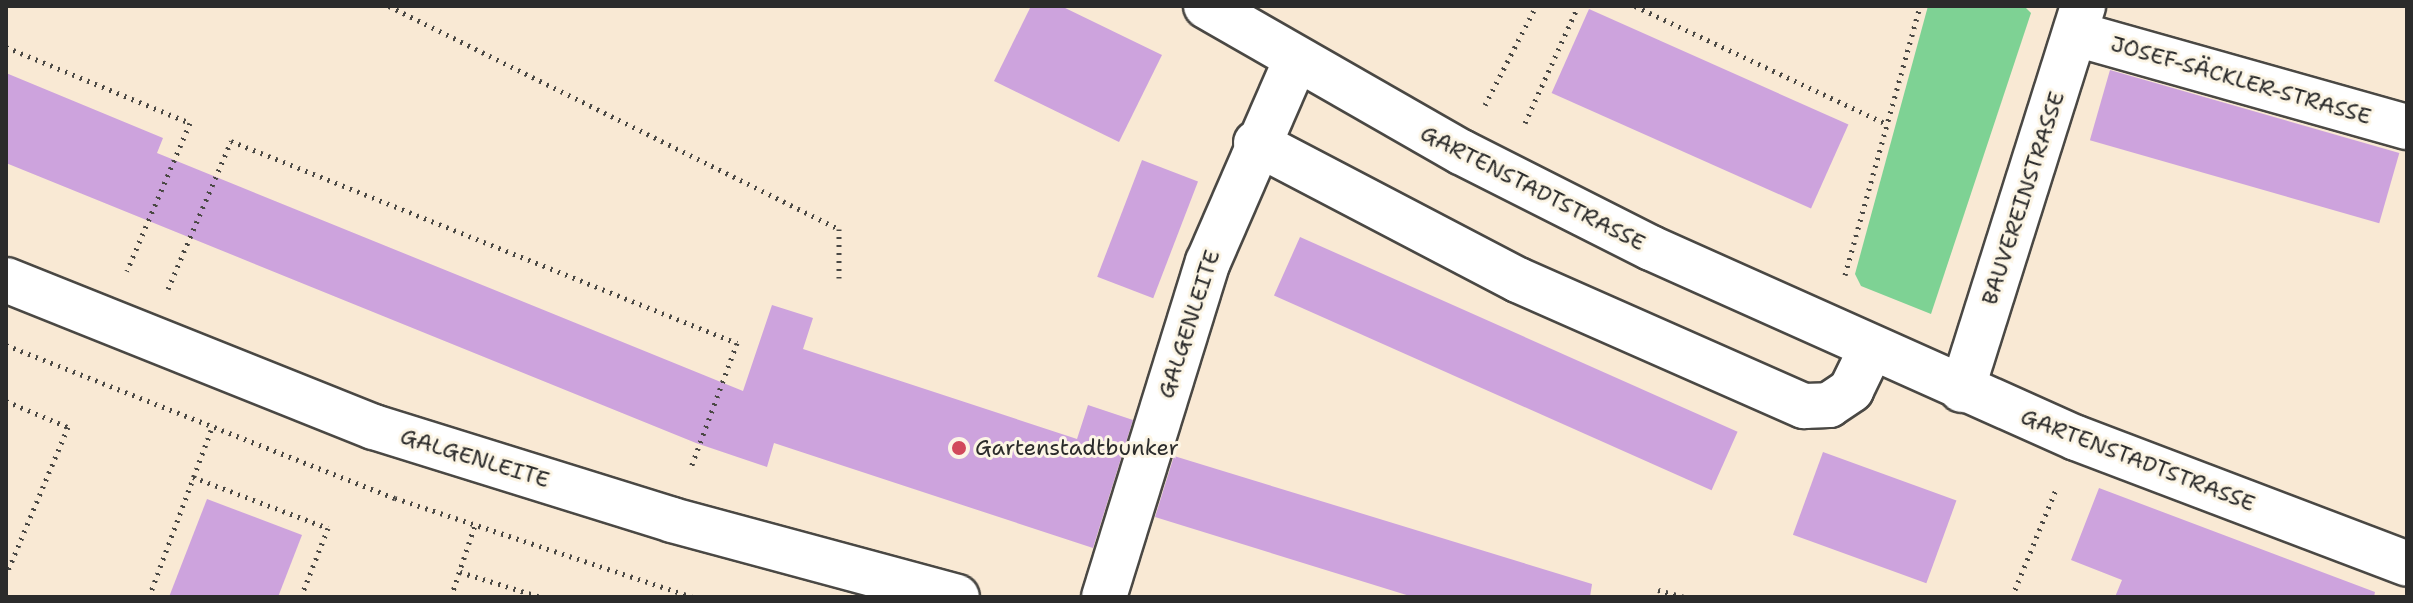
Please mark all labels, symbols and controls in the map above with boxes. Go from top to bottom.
street label: JOSEF-SÄCKLER-STRASSE [2108,30,2374,130]
street label: BAUVEREINSTRASSE [1976,88,2070,308]
street label: GARTENSTADTSTRASSE [1416,120,1650,256]
street label: GALGENLEITE [1153,246,1225,402]
street label: GARTENSTADTSTRASSE [2017,403,2259,517]
street label: GALGENLEITE [397,423,553,493]
place label: Gartenstadtbunker [975,435,1179,461]
marker: Gartenstadtbunker [950,439,968,457]

